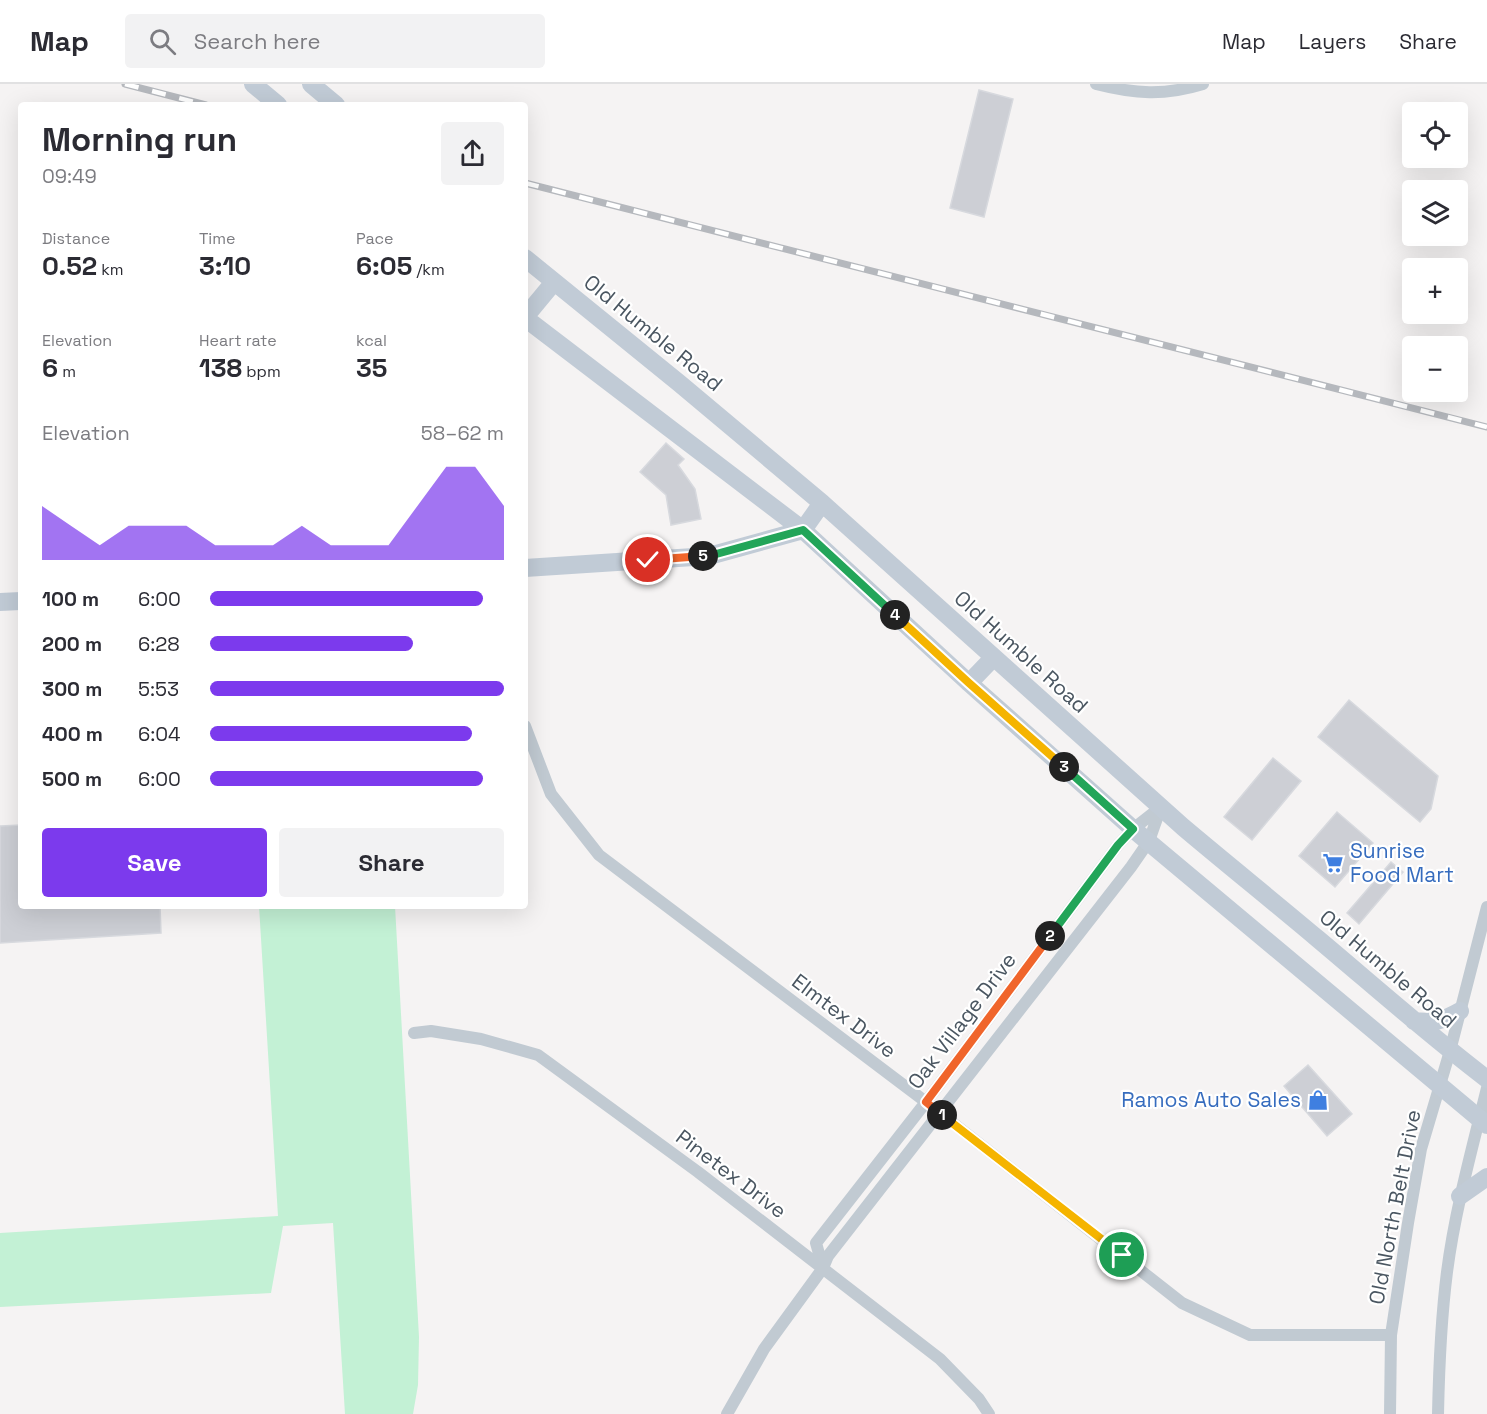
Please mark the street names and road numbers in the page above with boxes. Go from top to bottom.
street label: Old Humble Road [578,268,728,397]
street label: Old Humble Road [949,584,1094,719]
street label: Old Humble Road [1314,903,1462,1034]
street label: Oak Village Drive [901,947,1022,1094]
street label: Elmtex Drive [787,968,902,1064]
street label: Old North Belt Drive [1362,1107,1427,1307]
street label: Pinetex Drive [671,1123,792,1224]

